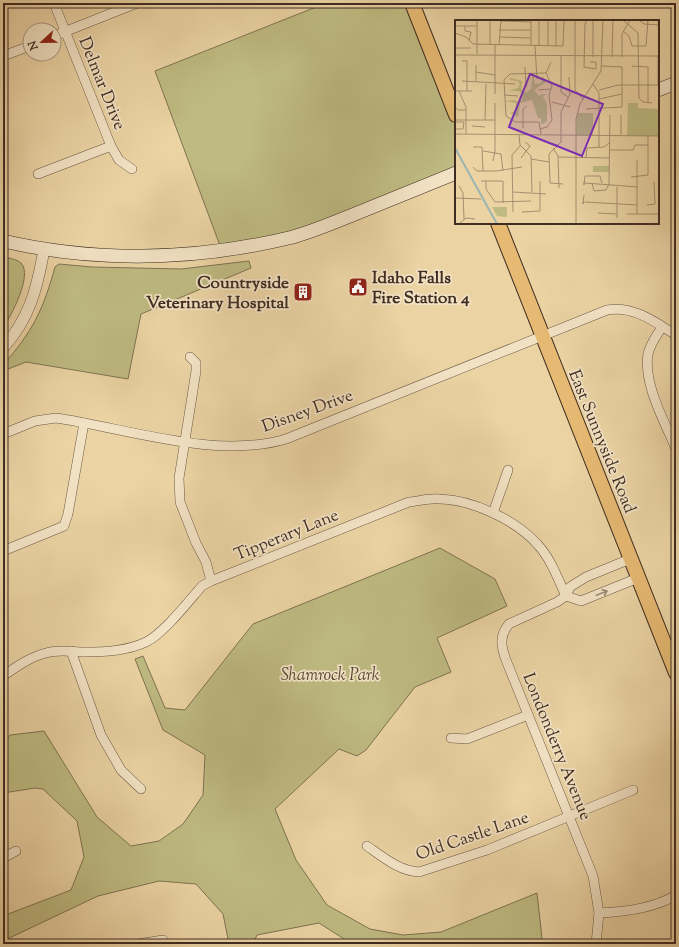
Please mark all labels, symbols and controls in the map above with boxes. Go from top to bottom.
inset map [455,20,659,224]
north arrow [22,22,62,62]
street label: Delmar Drive [72,34,131,134]
text: N [25,38,43,53]
place label: Idaho Falls Fire Station 4 [372,267,470,311]
place label: Countryside Veterinary Hospital [146,272,289,316]
public building icon: Idaho Falls Fire Station 4 [347,276,369,298]
building icon: Countryside Veterinary Hospital [292,281,314,303]
street label: East Sunnyside Road [561,366,641,517]
street label: Disney Drive [259,384,357,439]
street label: Tipperary Lane [231,504,343,568]
one-way arrow [595,588,607,596]
park label: Shamrock Park [281,664,380,688]
street label: Londonderry Avenue [516,669,597,824]
street label: Old Castle Lane [413,806,532,867]

